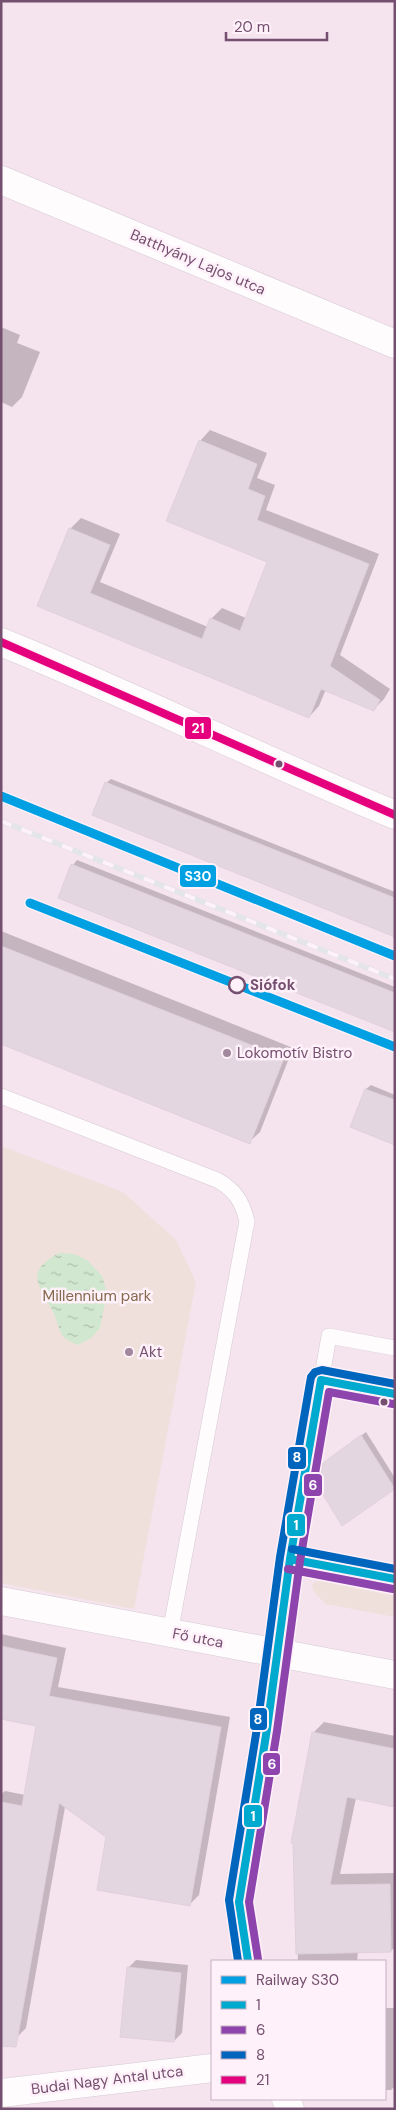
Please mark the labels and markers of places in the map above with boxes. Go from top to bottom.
unlabelled marker [274,759,284,769]
place label: Siófok [250,975,296,995]
marker: Siófok [228,976,246,994]
place label: Lokomotív Bistro [237,1043,352,1063]
marker: Lokomotív Bistro [221,1047,233,1059]
place label: Akt [139,1342,163,1362]
marker: Akt [123,1346,135,1358]
unlabelled marker [379,1397,389,1407]

